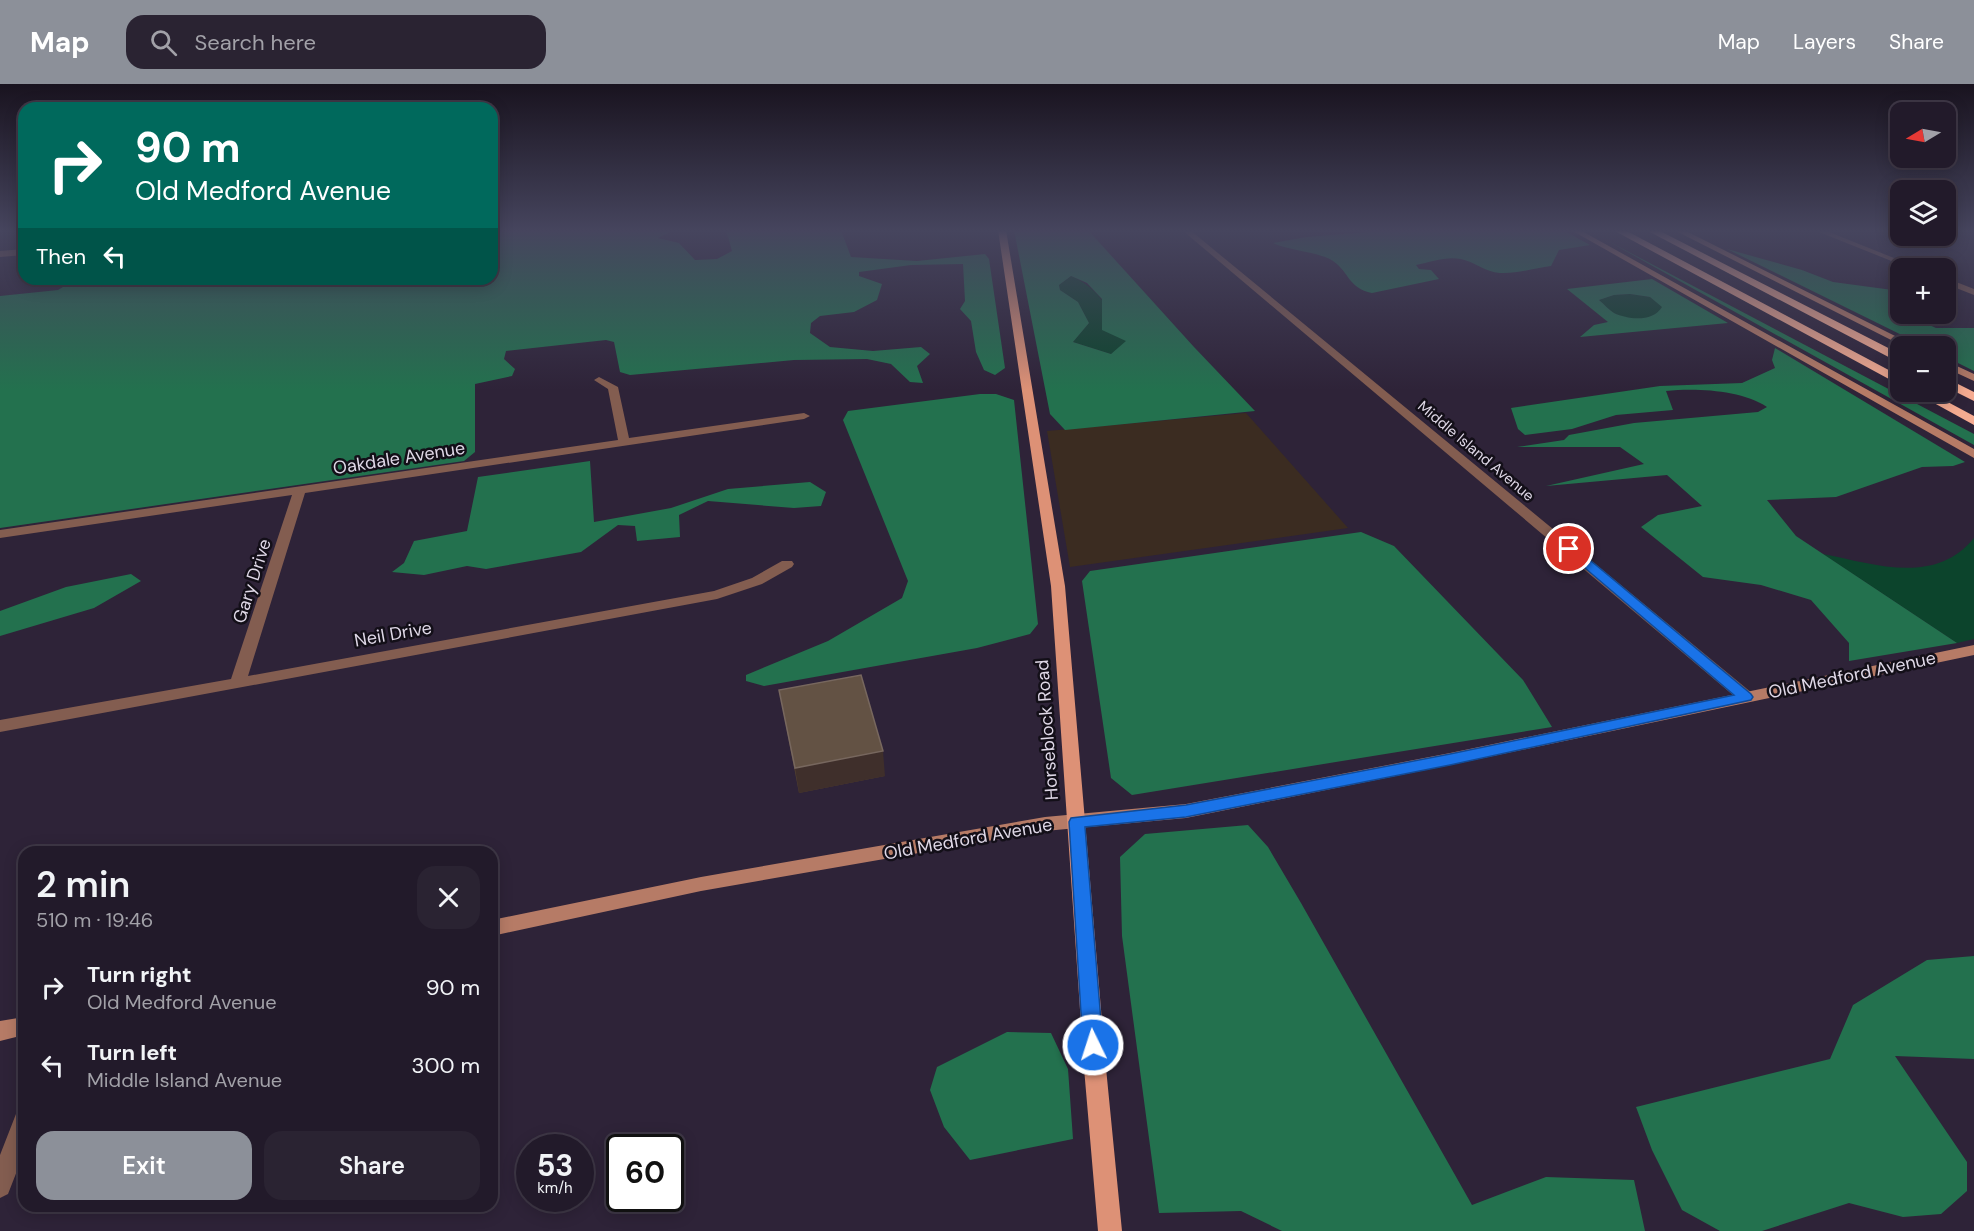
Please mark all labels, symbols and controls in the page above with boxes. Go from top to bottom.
search box [126,15,546,69]
text: Map [30,24,90,61]
icon: search [147,26,180,59]
text: Search here [195,28,316,57]
text: Map [1718,28,1760,56]
text: Layers [1793,28,1856,56]
text: Share [1889,28,1944,56]
north arrow [1890,102,1956,168]
map controls [1890,102,1956,402]
text: 90 m [135,120,241,175]
icon: right [36,126,114,204]
text: Old Medford Avenue [135,173,391,208]
button: layers [1890,180,1956,246]
icon: left [98,240,131,273]
text: Then [36,242,86,271]
button: + [1890,258,1956,324]
button: − [1890,336,1956,402]
street label: Middle Island Avenue [1413,396,1539,506]
street label: Oakdale Avenue [331,436,467,480]
pin [1543,523,1594,574]
icon: arrive [1552,532,1585,565]
street label: Gary Drive [227,536,277,626]
street label: Neil Drive [352,615,434,653]
street label: Old Medford Avenue [1766,646,1938,704]
street label: Horseblock Road [1030,659,1064,801]
street label: Old Medford Avenue [882,812,1054,866]
text: 2 min [36,861,130,908]
button: close [417,866,480,929]
text: 510 m · 19:46 [36,907,153,933]
text: Turn right [87,960,192,989]
icon: right [36,971,69,1004]
text: 90 m [426,973,480,1002]
text: Old Medford Avenue [87,989,277,1015]
position arrow [1061,1013,1125,1077]
text: Turn left [87,1038,177,1067]
icon: left [36,1049,69,1082]
text: 300 m [411,1051,480,1080]
text: Middle Island Avenue [87,1067,282,1093]
button: Exit [36,1131,252,1200]
button: Share [264,1131,480,1200]
speed limit sign: 60 [606,1134,684,1212]
text: 53 [537,1146,573,1185]
text: km/h [537,1178,573,1198]

